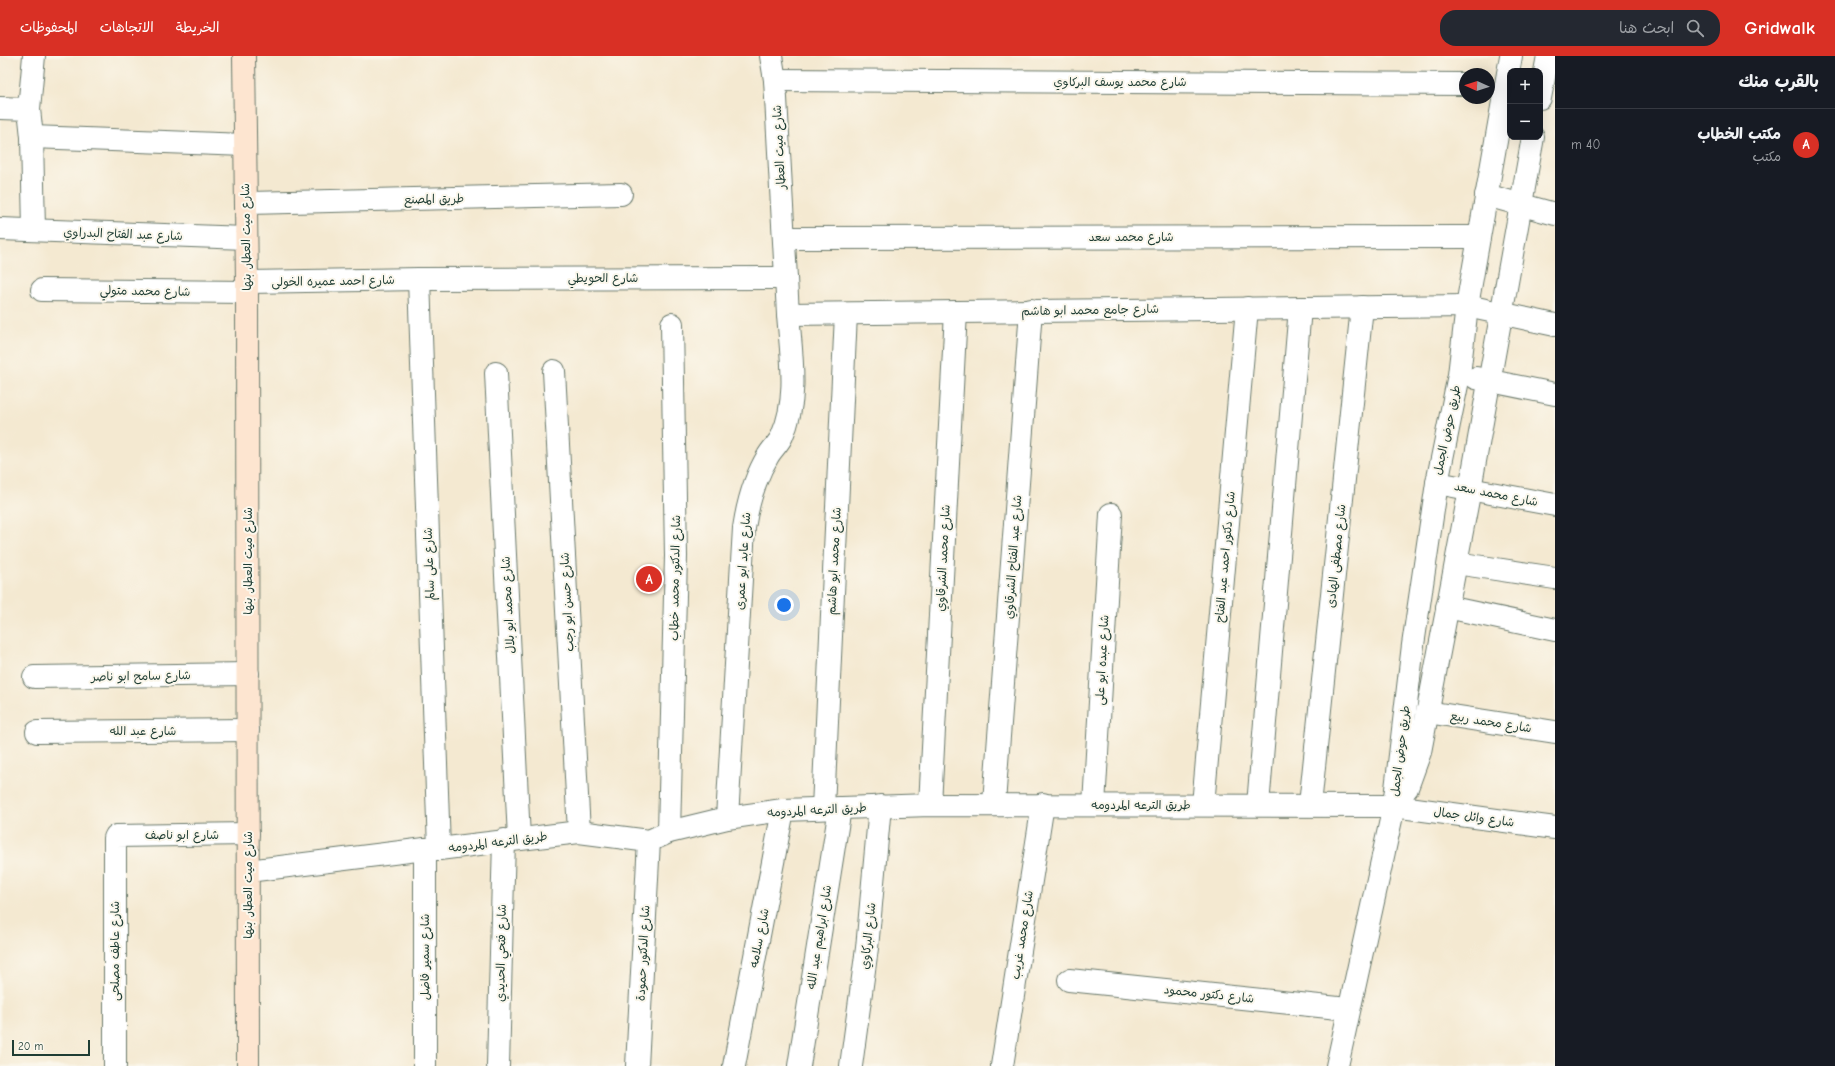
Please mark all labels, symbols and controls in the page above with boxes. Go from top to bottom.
search box [1440,10,1720,46]
icon: search [1684,17,1706,39]
text: Gridwalk [1744,17,1815,39]
text: المحفوظات [20,19,78,36]
text: الاتجاهات [100,19,154,36]
text: الخريطة [176,19,219,36]
text: ابحث هنا [1619,19,1674,37]
north arrow [1459,68,1495,104]
map controls [1507,68,1543,140]
button: + [1507,68,1543,104]
text: بالقرب منك [1738,72,1819,91]
street label: شارع محمد يوسف البركاوي [1053,75,1187,91]
street label: شارع ميت العطار [770,104,790,191]
button: − [1507,104,1543,140]
text: مكتب الخطاب [1697,125,1781,143]
text: 40 m [1571,137,1600,152]
text: A [1802,137,1810,152]
text: مكتب [1753,149,1781,164]
street label: شارع ميت العطار, بنها [238,183,256,291]
street label: طريق المصنع [404,191,464,209]
street label: شارع عبد الفتاح البدراوي [63,225,183,245]
street label: شارع محمد سعد [1088,230,1174,246]
street label: شارع الحويطي [568,271,638,289]
street label: شارع احمد عميره الخولى [271,273,395,291]
street label: شارع محمد متولي [100,283,190,303]
street label: شارع جامع محمد ابو هاشم [1021,302,1159,320]
street label: طريق حوض الجمل [1431,384,1464,477]
street label: شارع محمد سعد [1453,479,1539,511]
street label: شارع دكتور احمد عبد الفتاح [1212,491,1240,624]
street label: شارع عبد الفتاح الشرقاوي [1002,495,1026,620]
street label: شارع مصطفى الهادى [1324,503,1350,609]
street label: شارع محمد الشرقاوي [933,504,955,612]
street label: شارع ميت العطار, بنها [241,507,257,615]
street label: شارع محمد ابو هاشم [824,507,846,616]
street label: شارع عابد ابو عمرى [733,512,755,611]
street label: شارع الدكتور محمد خطاب [667,515,685,641]
street label: شارع على سالم [421,527,440,601]
street label: شارع حسن ابو رجب [557,552,579,652]
street label: شارع محمد ابو بلال [498,556,520,654]
pin: A [636,564,662,594]
your location [774,595,794,615]
street label: شارع عبده ابو على [1093,614,1113,706]
street label: شارع سامح ابو ناصر [90,668,191,686]
street label: طريق حوض الجمل [1387,705,1414,798]
street label: شارع محمد ربيع [1449,709,1533,737]
street label: شارع عبد الله [110,724,176,740]
street label: طريق الترعه المردومه [1091,798,1191,813]
street label: طريق الترعه المردومه [767,800,867,821]
street label: شارع وائل جمال [1433,804,1515,832]
street label: شارع ابو ناصف [145,828,219,844]
street label: طريق الترعه المردومه [448,829,548,856]
street label: شارع ميت العطار, بنها [241,831,257,939]
street label: شارع ابراهيم عبد الله [804,884,836,990]
street label: شارع محمد غريب [1008,889,1038,981]
street label: شارع عاطف مصلحى [108,901,124,1001]
street label: شارع البركاوي [858,902,880,970]
street label: شارع فتحي الحديدي [493,904,513,1002]
street label: شارع الدكتور حمودة [633,905,654,1001]
street label: شارع سلامه [746,907,774,969]
street label: شارع سمير فاضل [418,914,434,1000]
street label: شارع دكتور محمود [1163,982,1255,1008]
scale bar [12,1038,90,1057]
text: 20 m [18,1040,43,1053]

